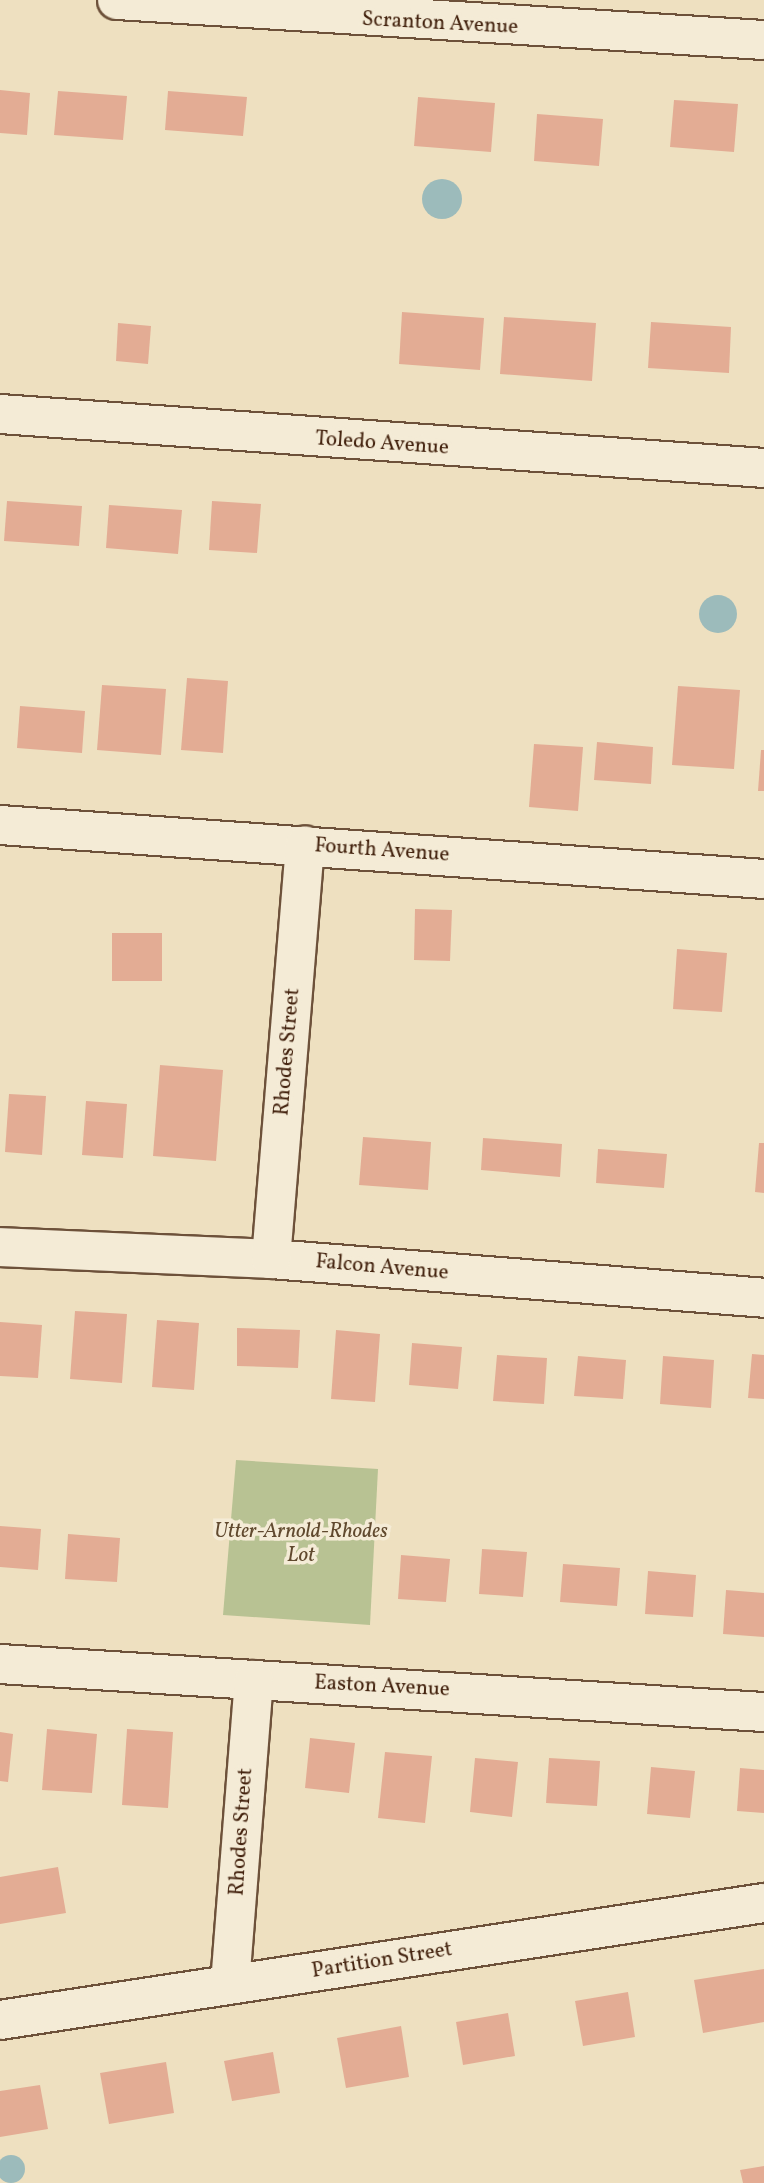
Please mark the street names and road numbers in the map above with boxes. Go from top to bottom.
street label: Scranton Avenue [361,7,519,41]
street label: Toledo Avenue [314,427,450,461]
street label: Fourth Avenue [314,834,450,868]
street label: Rhodes Street [270,987,306,1117]
street label: Falcon Avenue [314,1250,450,1286]
street label: Easton Avenue [314,1671,450,1703]
street label: Rhodes Street [225,1767,259,1897]
street label: Partition Street [310,1937,454,1985]

